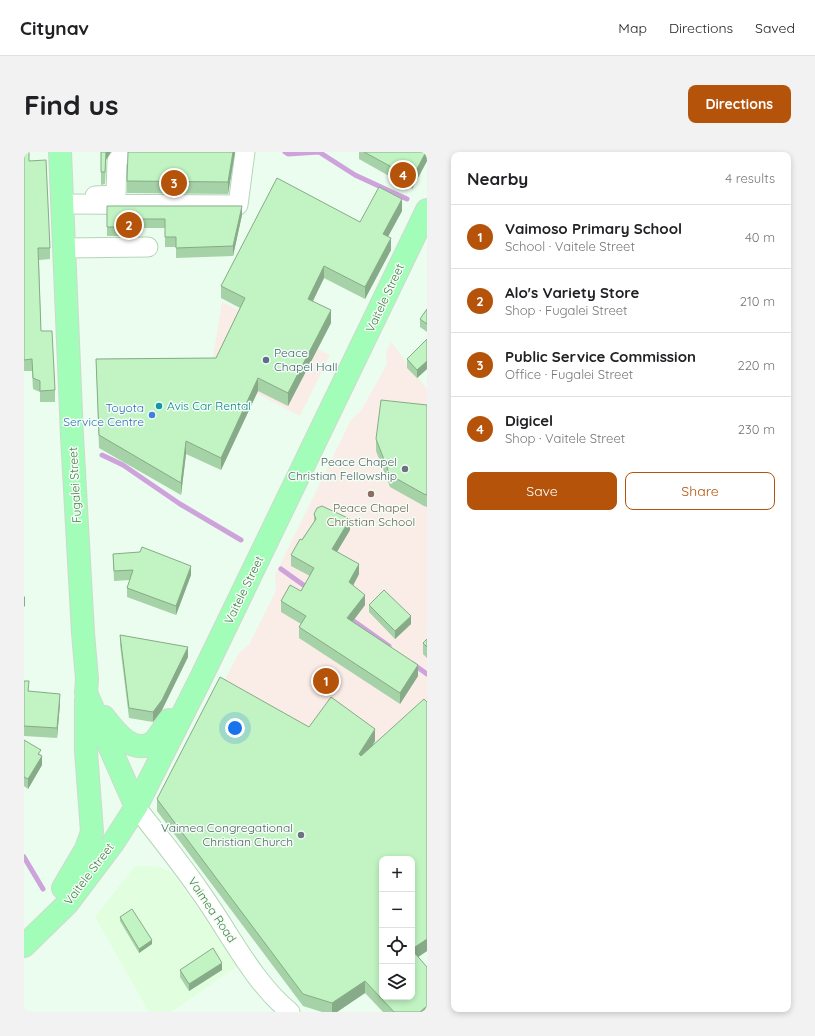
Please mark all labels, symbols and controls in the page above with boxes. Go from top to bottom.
text: Citynav [20,16,89,40]
text: Map [618,19,647,37]
text: Directions [669,19,733,37]
text: Saved [755,19,795,37]
button: Directions [688,85,791,123]
text: Find us [24,87,118,122]
pin: 4 [390,160,416,190]
pin: 3 [161,168,187,198]
text: Nearby [467,168,528,189]
text: 4 results [725,170,775,186]
pin: 2 [116,210,142,240]
text: Vaimoso Primary School [505,219,682,238]
text: 1 [477,229,483,245]
text: 40 m [745,229,775,245]
text: School · Vaitele Street [505,238,635,254]
street label: Vaitele Street [362,261,407,334]
text: Alo's Variety Store [505,283,639,302]
text: 2 [476,293,484,309]
text: 210 m [740,293,775,309]
text: Shop · Fugalei Street [505,302,627,318]
place label: Peace Chapel Hall [274,345,337,374]
text: Public Service Commission [505,347,696,366]
marker: Peace Chapel Hall [261,355,271,365]
text: 3 [477,357,483,373]
text: 220 m [737,357,775,373]
text: Office · Fugalei Street [505,366,633,382]
place label: Avis Car Rental [167,398,251,413]
place label: Toyota Service Centre [63,400,144,429]
marker: Avis Car Rental [154,401,164,411]
marker: Toyota Service Centre [147,410,157,420]
text: Digicel [505,411,553,430]
text: 4 [476,421,484,437]
text: 230 m [738,421,775,437]
text: Shop · Vaitele Street [505,430,625,446]
street label: Fugalei Street [65,447,84,523]
place label: Peace Chapel Christian Fellowship [288,454,397,483]
marker: Peace Chapel Christian Fellowship [400,464,410,474]
button: Save [467,472,617,510]
button: Share [625,472,775,510]
marker: Peace Chapel Christian School [366,489,376,499]
place label: Peace Chapel Christian School [327,500,415,529]
street label: Vaitele Street [221,553,267,626]
pin: 1 [313,666,339,696]
your location [225,718,245,738]
place label: Vaimea Congregational Christian Church [161,820,293,849]
marker: Vaimea Congregational Christian Church [296,830,306,840]
street label: Vaitele Street [60,840,117,908]
map controls [379,856,415,1000]
button: + [379,856,415,892]
street label: Vaimea Road [185,874,240,945]
button: − [379,892,415,928]
button: locate [379,928,415,964]
button: layers [379,964,415,1000]

